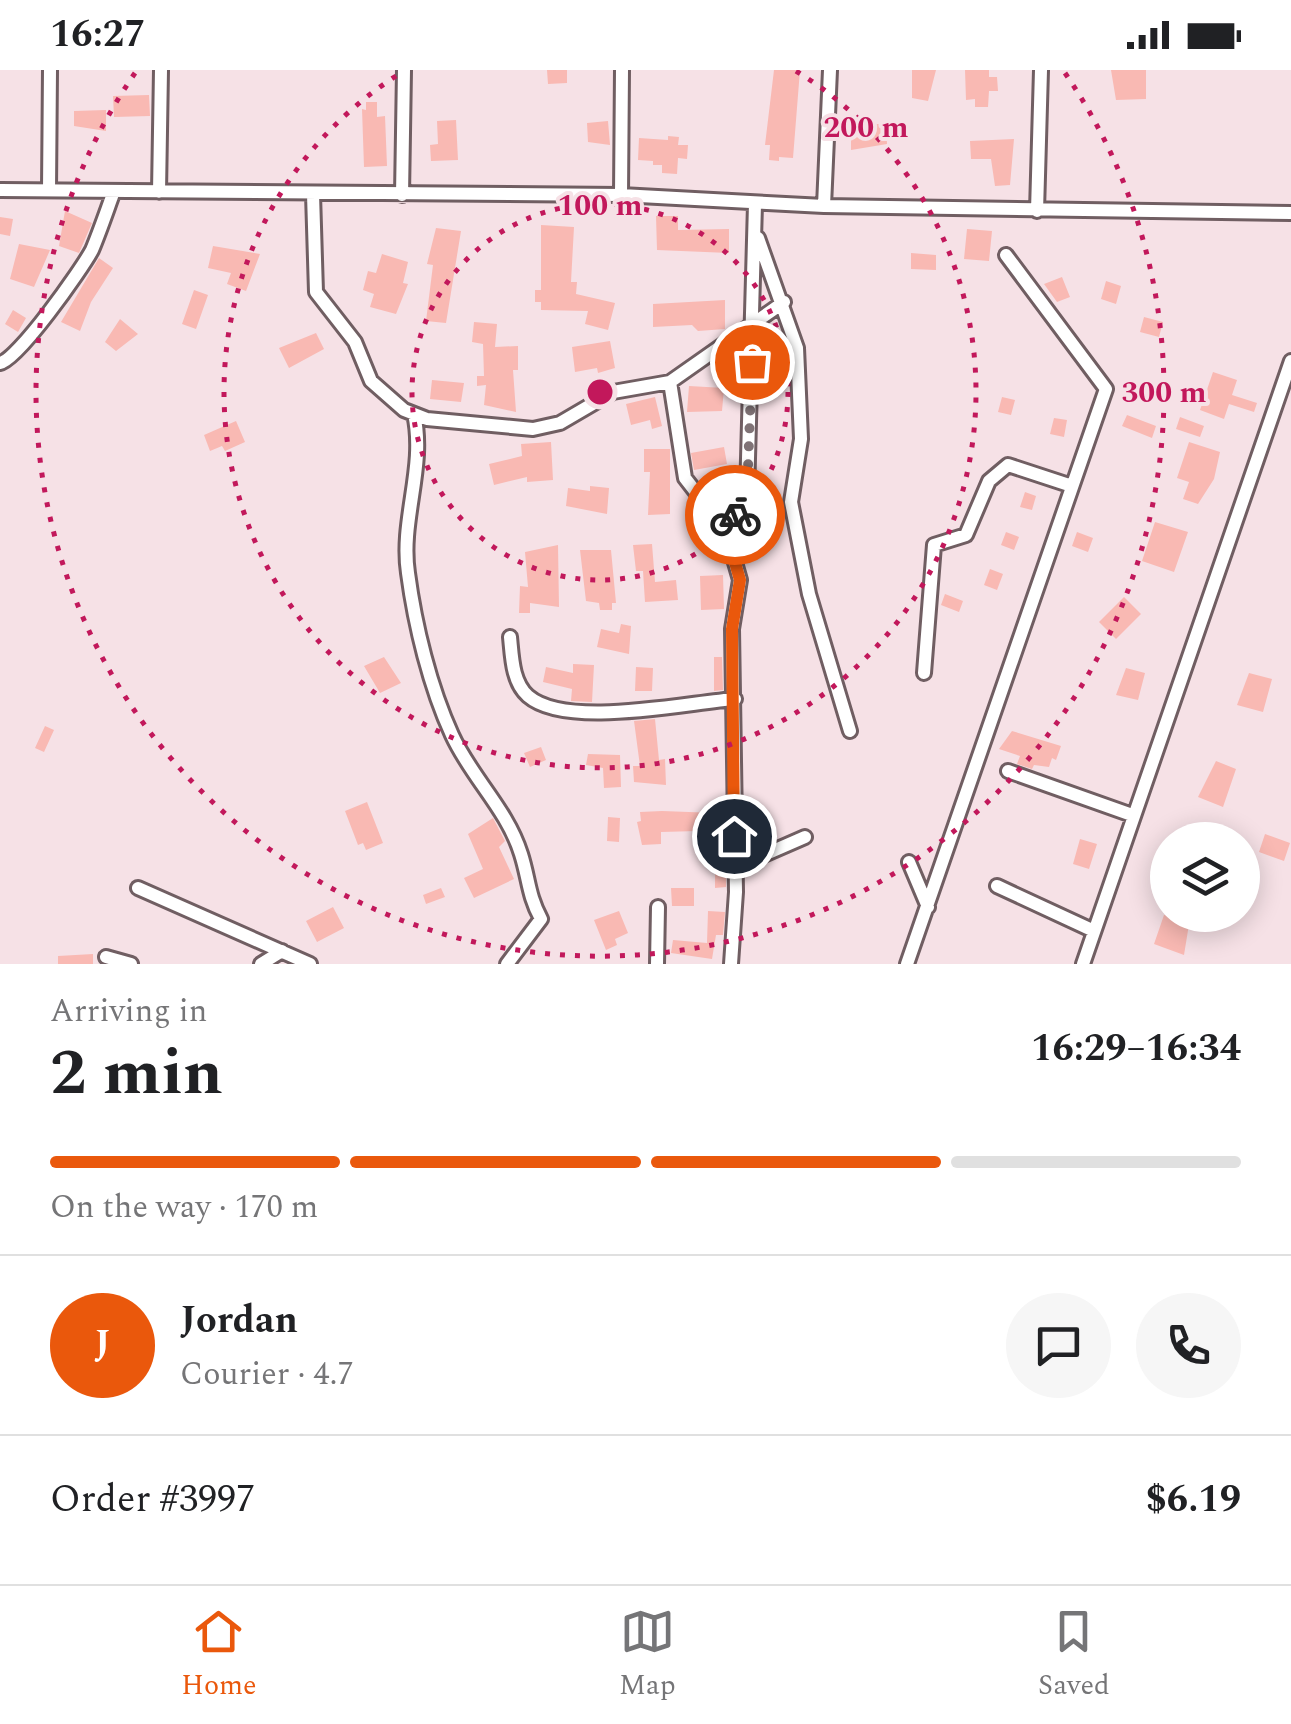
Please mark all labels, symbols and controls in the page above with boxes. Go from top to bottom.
text: 16:27 [50,6,145,64]
text: 200 m [823,105,909,151]
text: 100 m [557,183,643,229]
pin [710,320,795,405]
icon: bag [725,335,780,390]
text: 300 m [1121,370,1207,416]
centre of rings [582,374,618,410]
courier [685,465,785,565]
icon: bike [708,488,763,543]
pin [692,794,777,879]
icon: home [707,809,762,864]
map controls [1150,822,1260,932]
button: layers [1150,822,1260,932]
text: Arriving in [50,987,207,1036]
text: 16:29–16:34 [1031,1020,1241,1078]
text: 2 min [50,1024,223,1123]
text: On the way · 170 m [50,1183,318,1232]
text: Jordan [180,1292,298,1350]
button: chat [1006,1293,1111,1398]
button: phone [1136,1293,1241,1398]
text: J [94,1316,111,1374]
text: Courier · 4.7 [180,1350,353,1399]
text: Order #3997 [50,1471,255,1529]
text: $6.19 [1146,1471,1241,1529]
tab: Home [181,1604,257,1707]
tab: Map [619,1604,676,1707]
tab: Saved [1038,1604,1110,1707]

